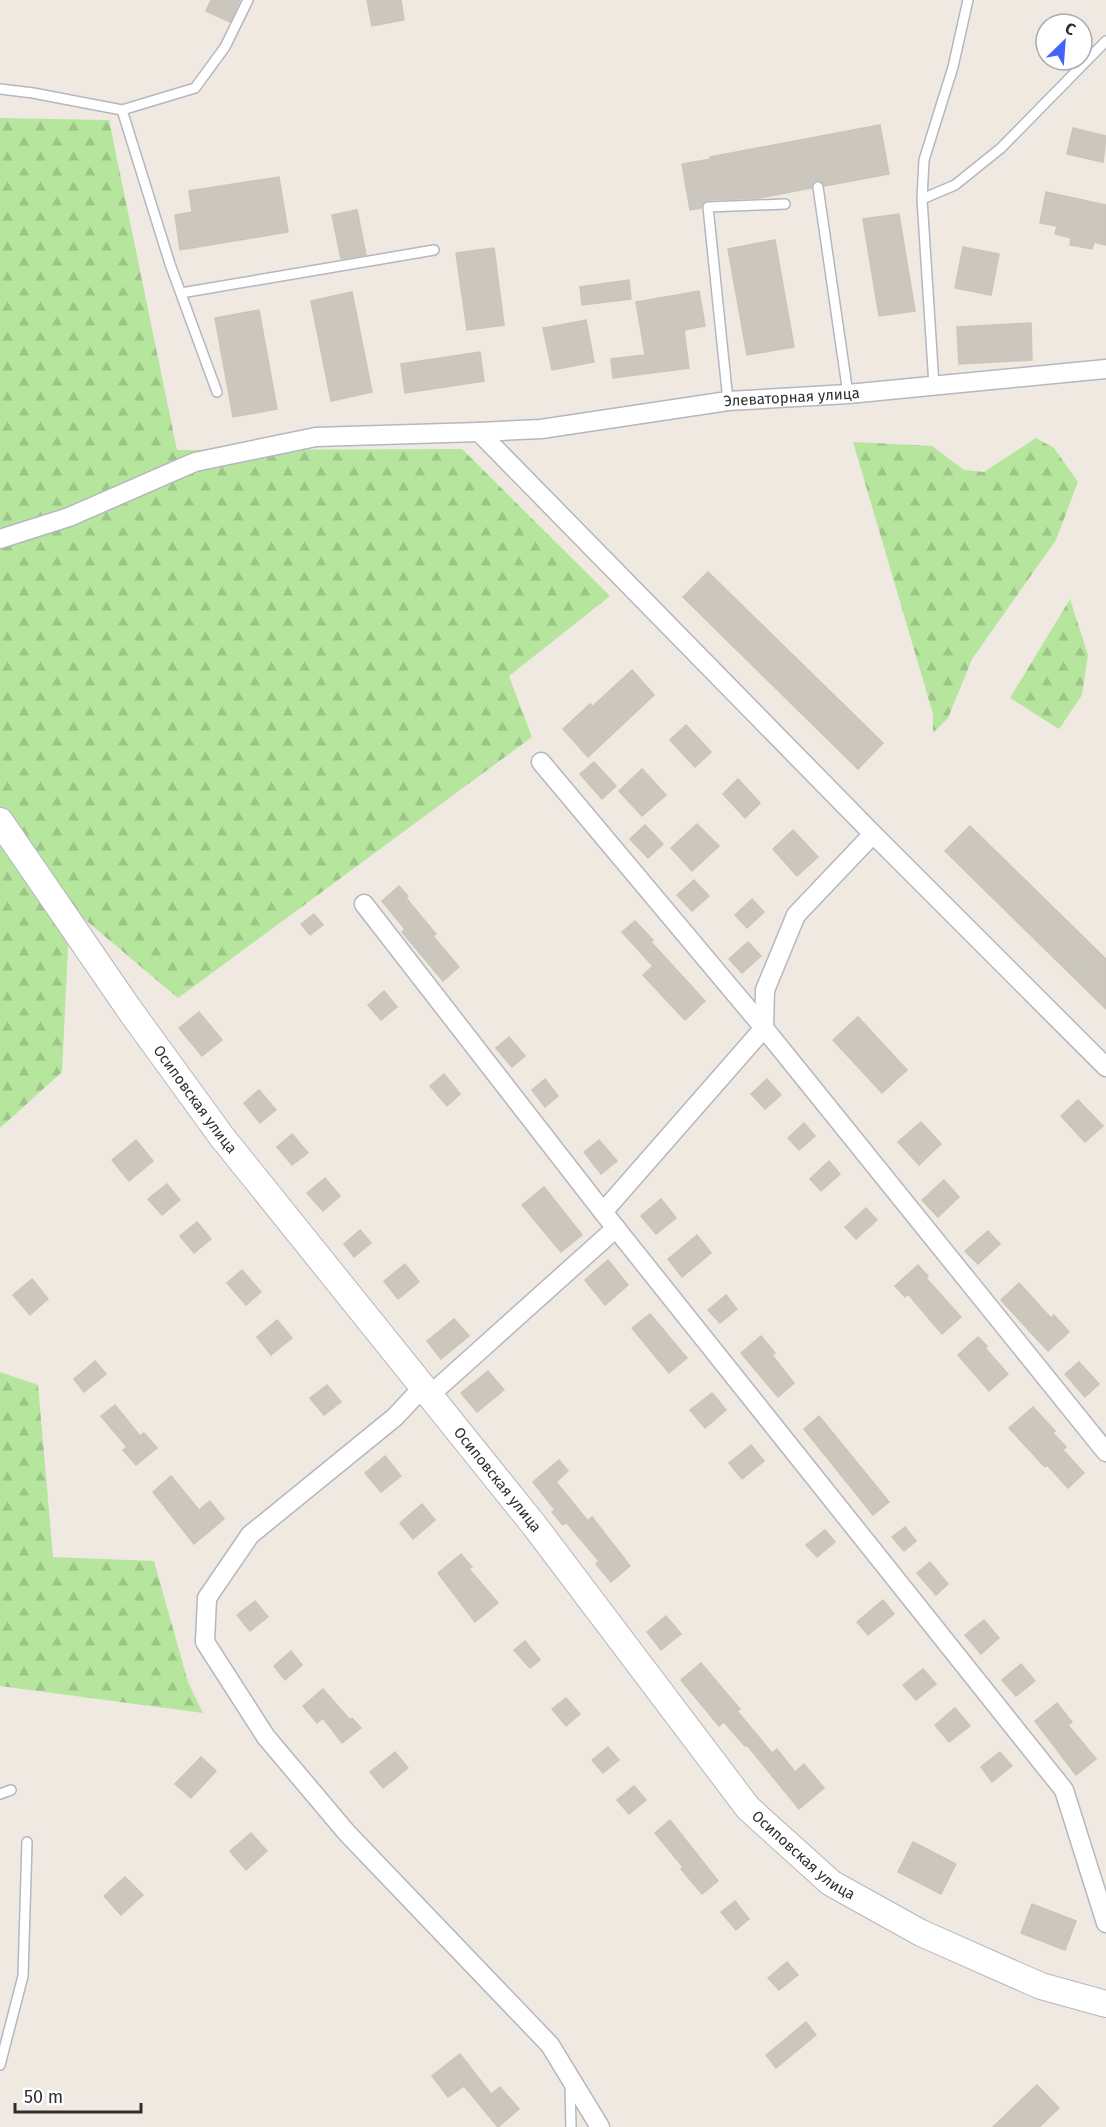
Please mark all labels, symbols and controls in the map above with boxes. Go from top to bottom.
north arrow [1034,12,1094,72]
text: С [1062,18,1079,40]
street label: Элеваторная улица [722,384,861,411]
street label: Осиповская улица [149,1042,241,1157]
street label: Осиповская улица [450,1424,545,1536]
street label: Осиповская улица [748,1807,858,1904]
scale bar [15,2076,141,2114]
text: 50 m [24,2086,63,2108]

